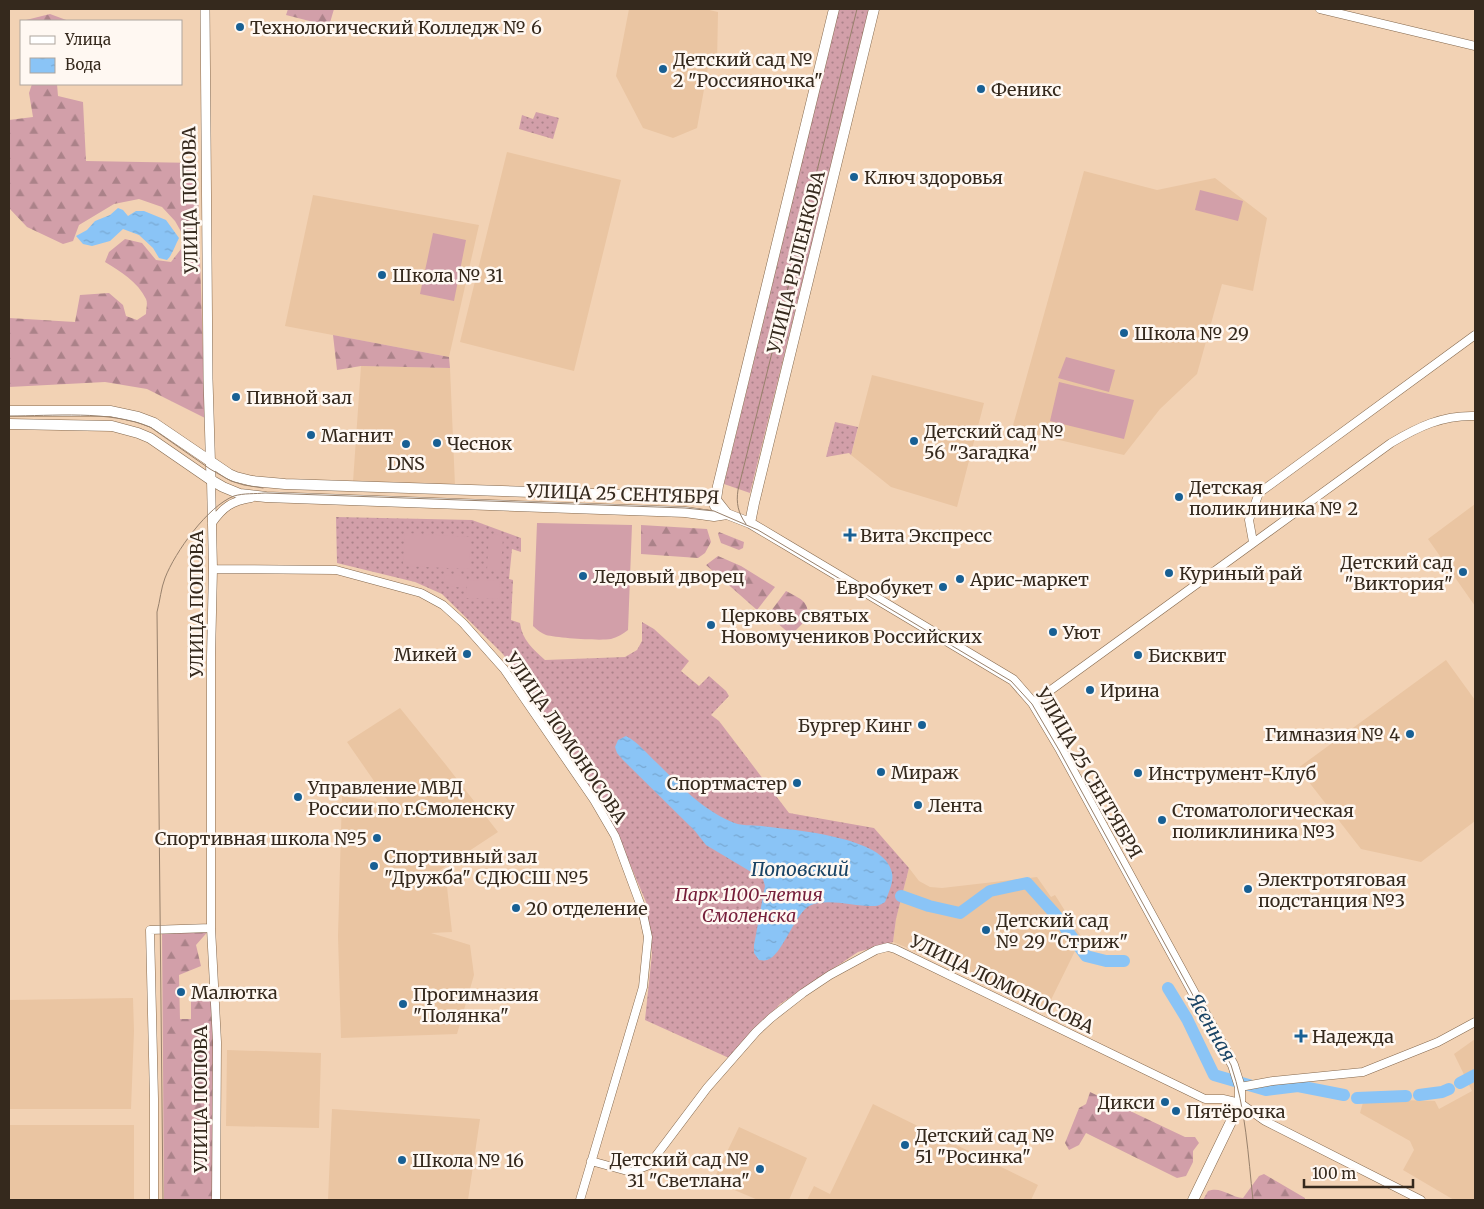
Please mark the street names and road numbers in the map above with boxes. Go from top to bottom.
street label: УЛИЦА ПОПОВА [177,126,203,275]
street label: УЛИЦА РЫЛЕНКОВА [762,168,830,357]
street label: УЛИЦА 25 СЕНТЯБРЯ [525,479,720,509]
street label: УЛИЦА ПОПОВА [185,530,208,679]
street label: УЛИЦА ЛОМОНОСОВА [500,647,632,828]
street label: УЛИЦА 25 СЕНТЯБРЯ [1030,683,1147,862]
street label: УЛИЦА ЛОМОНОСОВА [905,929,1098,1039]
street label: УЛИЦА ПОПОВА [189,1025,212,1174]

